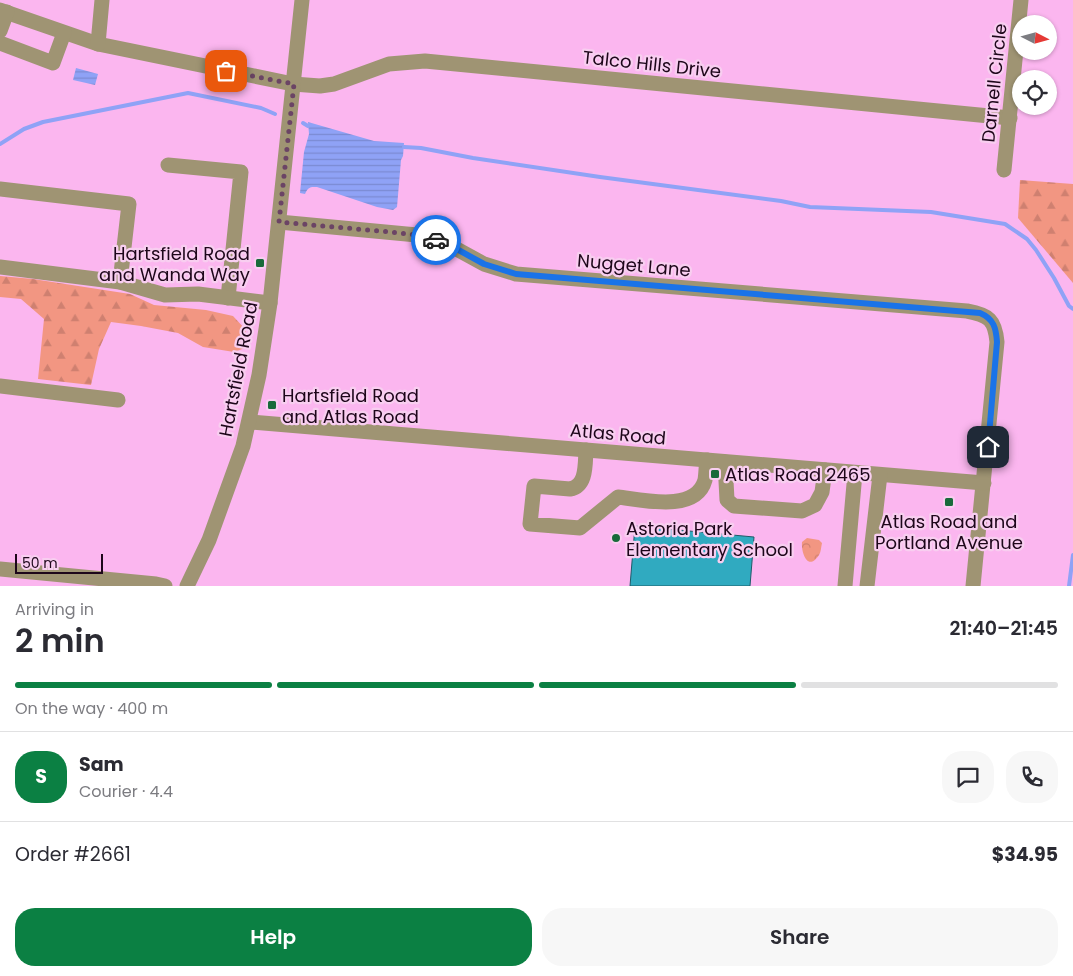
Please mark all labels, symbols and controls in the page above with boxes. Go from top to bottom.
north arrow [1012,15,1058,60]
map controls [1012,15,1057,115]
street label: Darnell Circle [975,22,1013,144]
street label: Talco Hills Drive [582,44,722,84]
pin [205,50,247,92]
icon: bag [212,57,240,85]
button: locate [1012,70,1057,115]
courier [411,215,461,265]
icon: car [422,226,450,254]
place label: Hartsfield Road and Wanda Way [99,241,250,287]
street label: Nugget Lane [576,248,692,282]
marker: Hartsfield Road and Wanda Way [254,257,266,269]
street label: Hartsfield Road [213,299,263,439]
place label: Hartsfield Road and Atlas Road [282,383,419,429]
marker: Hartsfield Road and Atlas Road [266,399,278,411]
street label: Atlas Road [569,417,667,451]
pin [967,426,1009,468]
icon: home [974,433,1002,461]
place label: Atlas Road 2465 [725,462,871,487]
marker: Atlas Road 2465 [709,468,721,480]
marker: Atlas Road and Portland Avenue [943,496,955,508]
place label: Atlas Road and Portland Avenue [875,509,1023,555]
place label: Astoria Park Elementary School [626,516,793,562]
marker: Astoria Park Elementary School [610,532,622,544]
scale bar [15,551,102,574]
text: 50 m [22,553,58,573]
text: Arriving in [15,598,94,621]
text: 21:40–21:45 [949,615,1058,642]
text: 2 min [15,618,105,663]
text: On the way · 400 m [15,697,168,720]
text: Sam [79,751,124,778]
button: chat [942,751,994,803]
button: phone [1006,751,1058,803]
text: S [35,763,47,790]
text: Courier · 4.4 [79,780,173,803]
text: Order #2661 [15,841,131,868]
text: $34.95 [992,841,1058,868]
button: Help [15,908,532,966]
button: Share [542,908,1058,966]

